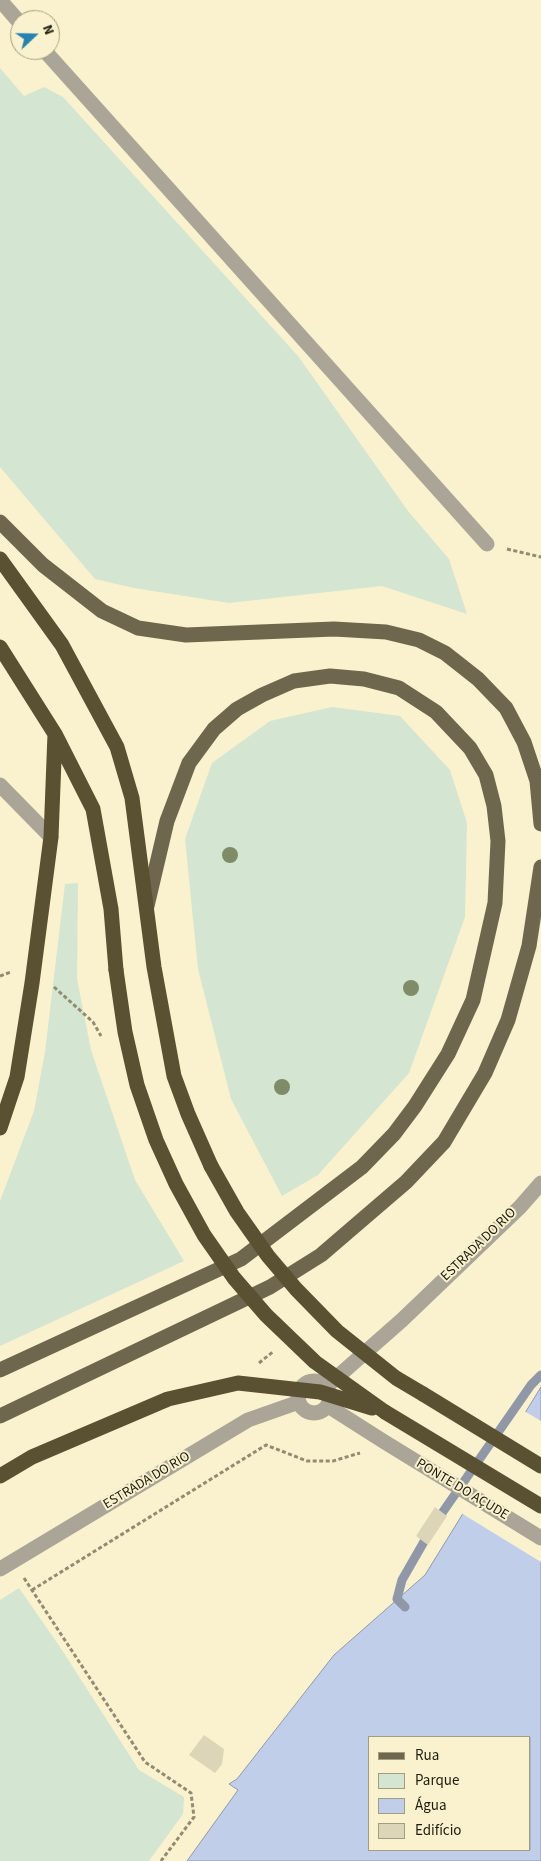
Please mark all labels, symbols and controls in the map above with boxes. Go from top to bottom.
north arrow [10,10,60,60]
text: N [37,22,59,38]
street label: ESTRADA DO RIO [438,1205,520,1285]
street label: ESTRADA DO RIO [101,1449,193,1513]
street label: PONTE DO AÇUDE [413,1456,511,1524]
legend [368,1736,531,1851]
text: Rua [415,1745,439,1766]
text: Parque [415,1770,459,1791]
text: Água [415,1795,446,1816]
text: Edifício [415,1820,462,1841]

